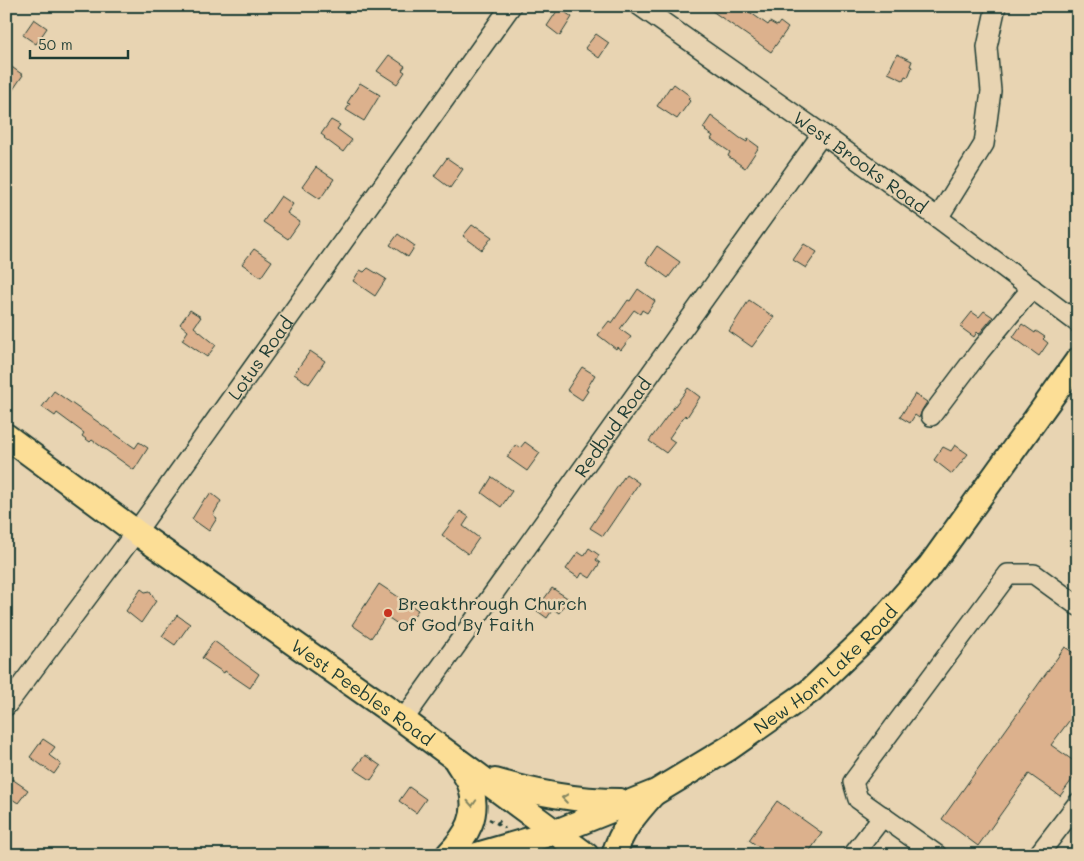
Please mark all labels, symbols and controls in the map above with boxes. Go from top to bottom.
scale bar [30,28,128,60]
text: 50 m [38,34,73,54]
street label: West Brooks Road [789,105,932,218]
street label: Lotus Road [222,311,298,405]
street label: Redbud Road [568,372,656,482]
place label: Breakthrough Church of God By Faith [398,591,587,636]
street label: New Horn Lake Road [749,600,902,739]
marker: Breakthrough Church of God By Faith [382,607,394,619]
street label: West Peebles Road [287,633,439,751]
one-way arrow [561,793,570,803]
one-way arrow [467,800,478,808]

